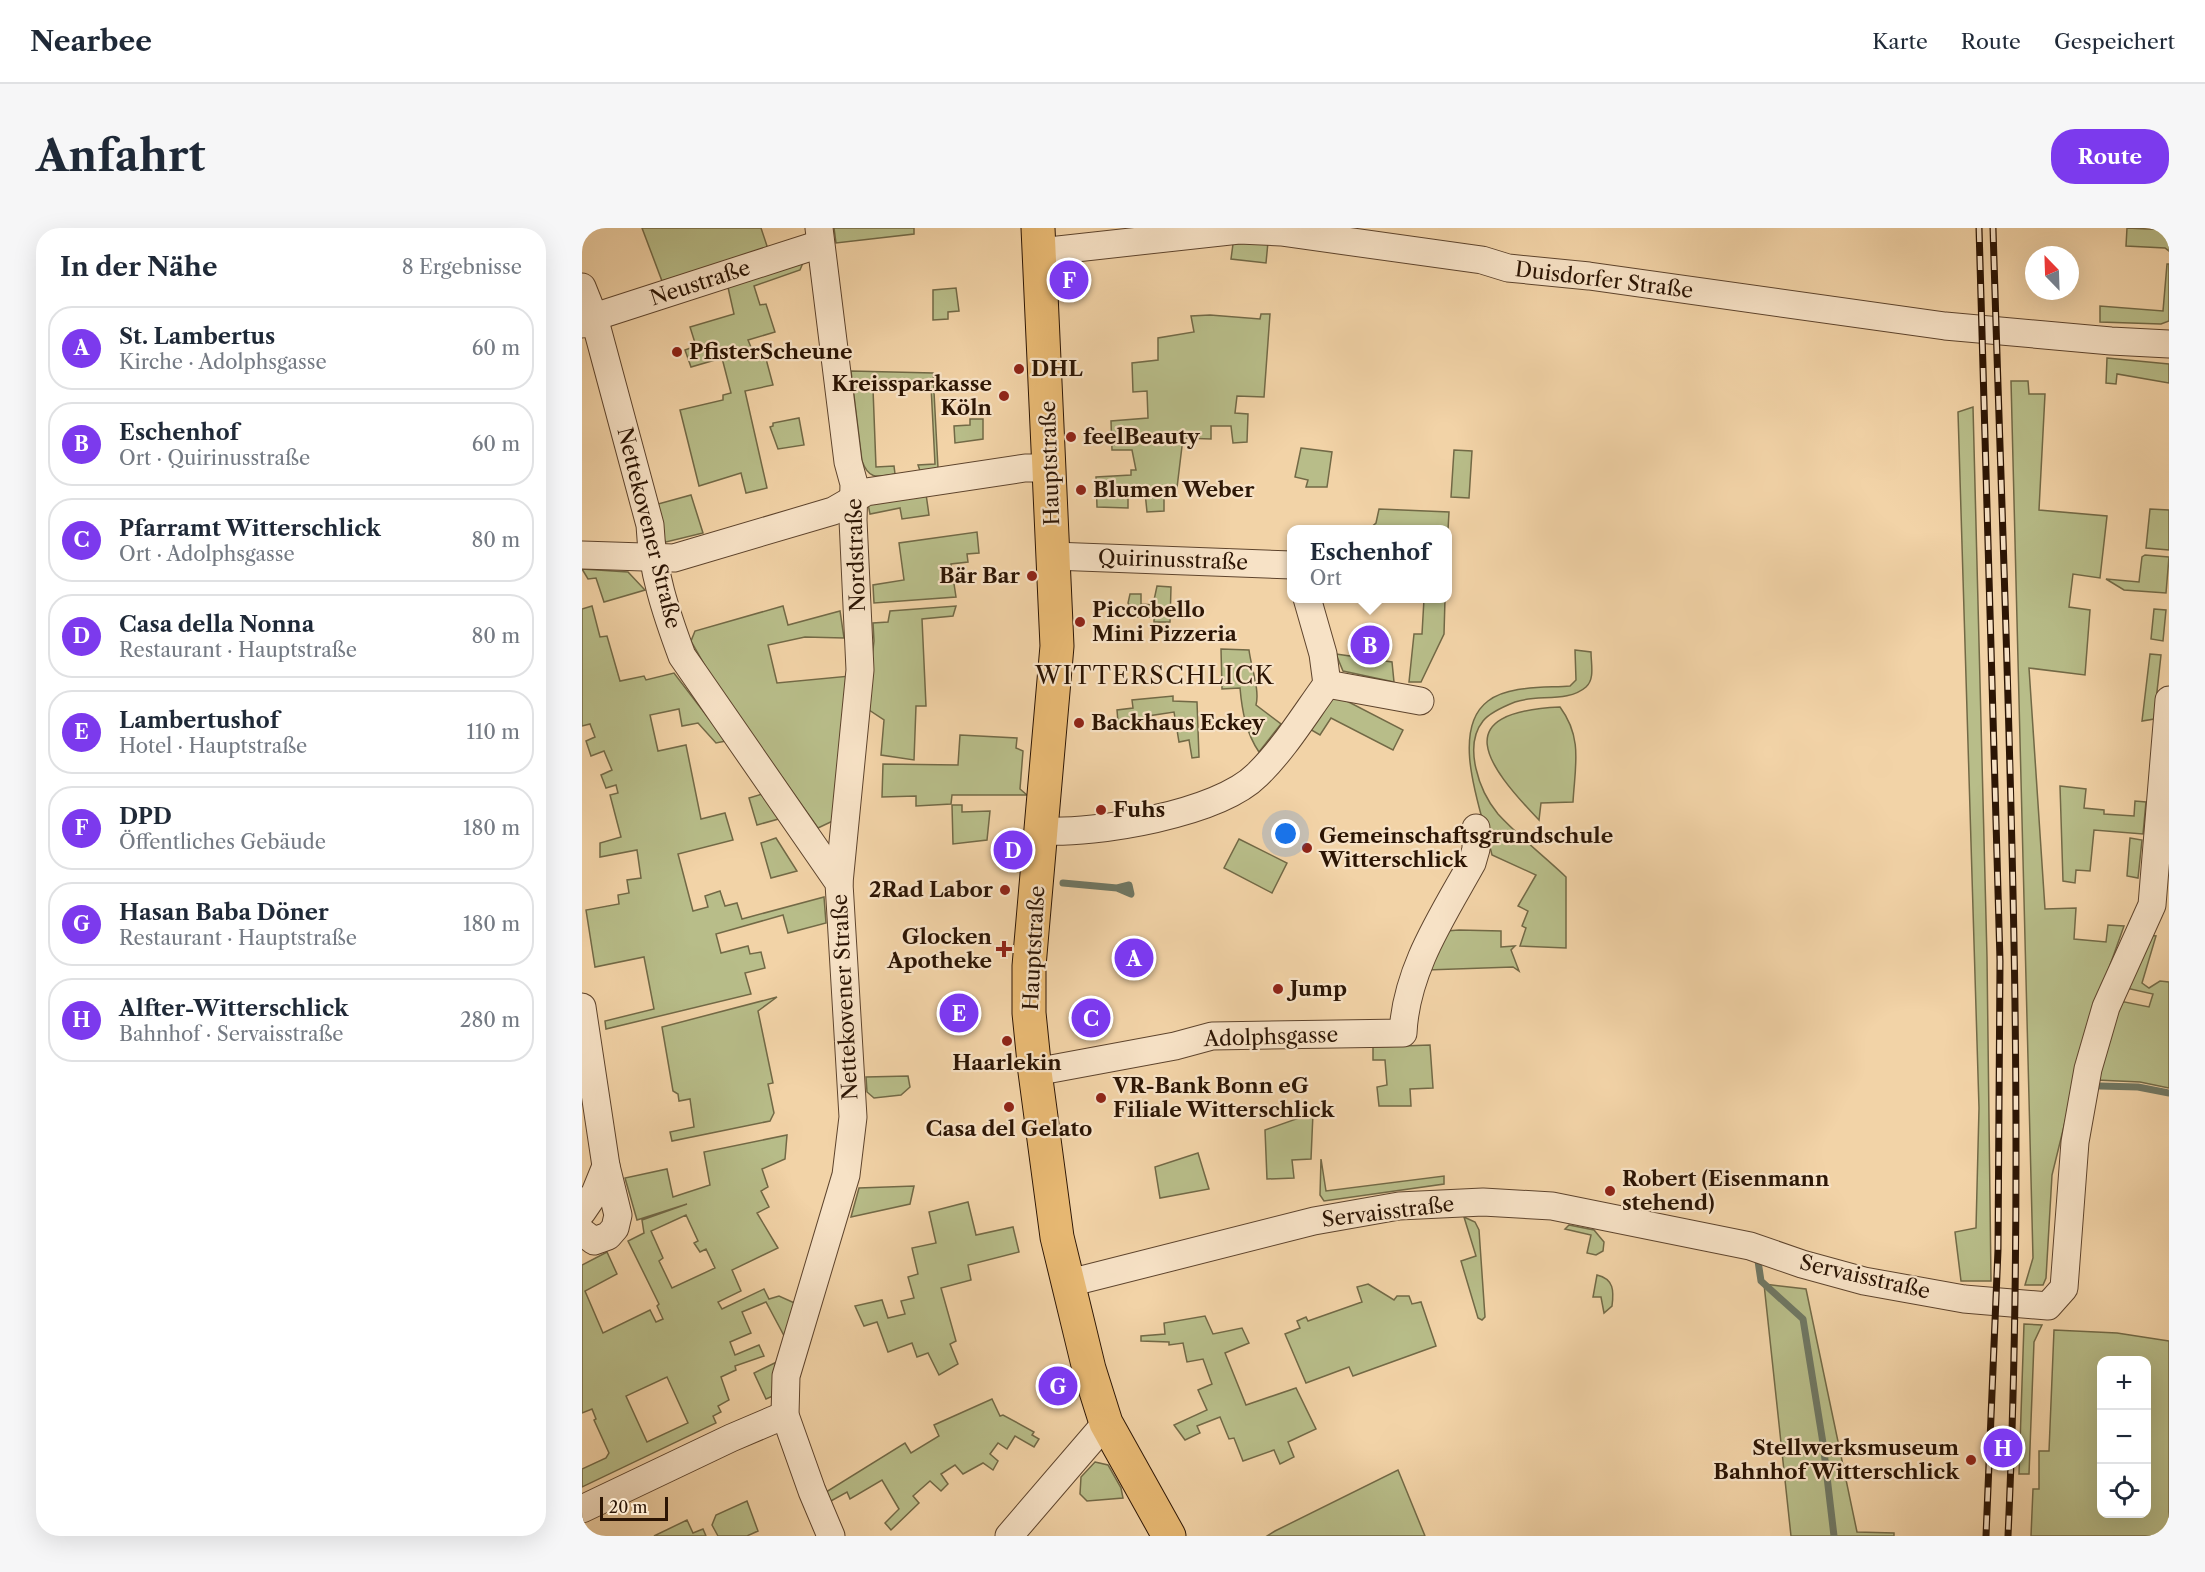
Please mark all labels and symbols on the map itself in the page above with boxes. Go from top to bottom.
north arrow [2025,246,2079,300]
street label: Neustraße [646,255,753,311]
street label: Duisdorfer Straße [1514,256,1695,303]
pin: F [1050,257,1088,302]
place label: PfisterScheune [689,339,853,364]
marker: PfisterScheune [670,345,684,359]
place label: DHL [1031,356,1083,381]
marker: DHL [1012,362,1026,376]
place label: Kreissparkasse Köln [831,371,993,420]
marker: Kreissparkasse Köln [997,389,1011,403]
street label: Hauptstraße [1035,400,1064,526]
place label: feelBeauty [1083,424,1201,449]
street label: Nettekovener Straße [612,425,687,631]
marker: feelBeauty [1064,430,1078,444]
place label: Blumen Weber [1093,477,1255,502]
marker: Blumen Weber [1074,483,1088,497]
street label: Nordstraße [841,498,870,612]
street label: Quirinusstraße [1098,544,1248,575]
place label: Bär Bar [939,563,1021,588]
marker: Bär Bar [1025,569,1039,583]
place label: Piccobello Mini Pizzeria [1092,597,1238,646]
marker: Piccobello Mini Pizzeria [1073,615,1087,629]
pin: B [1350,622,1390,668]
district label: WITTERSCHLICK [1034,661,1275,690]
place label: Backhaus Eckey [1091,710,1266,735]
marker: Backhaus Eckey [1072,716,1086,730]
place label: Fuhs [1113,797,1165,822]
marker: Fuhs [1094,803,1108,817]
your location [1271,819,1300,848]
place label: Gemeinschaftsgrundschule Witterschlick [1318,823,1613,872]
pin: D [994,828,1032,872]
marker: Gemeinschaftsgrundschule Witterschlick [1300,841,1314,855]
place label: 2Rad Labor [869,877,994,902]
marker: 2Rad Labor [998,883,1012,897]
street label: Hauptstraße [1018,885,1049,1011]
street label: Nettekovener Straße [827,893,862,1101]
place label: Glocken Apotheke [886,924,993,973]
pin: A [1114,936,1154,980]
marker: Glocken Apotheke [997,942,1011,956]
place label: Jump [1286,976,1347,1001]
marker: Jump [1271,982,1285,996]
pin: E [940,990,979,1036]
pin: C [1072,996,1110,1040]
street label: Adolphsgasse [1202,1022,1339,1051]
marker: Haarlekin [1000,1034,1014,1048]
place label: Haarlekin [952,1050,1062,1075]
place label: VR-Bank Bonn eG Filiale Witterschlick [1112,1073,1336,1122]
marker: VR-Bank Bonn eG Filiale Witterschlick [1094,1091,1108,1105]
marker: Casa del Gelato [1002,1100,1016,1114]
place label: Casa del Gelato [926,1116,1092,1141]
place label: Robert (Eisenmann stehend) [1622,1166,1830,1215]
marker: Robert (Eisenmann stehend) [1603,1184,1617,1198]
street label: Servaisstraße [1320,1191,1456,1232]
street label: Servaisstraße [1797,1249,1933,1304]
pin: G [1038,1364,1078,1408]
pin: H [1984,1426,2022,1470]
place label: Stellwerksmuseum Bahnhof Witterschlick [1713,1435,1960,1484]
marker: Stellwerksmuseum Bahnhof Witterschlick [1964,1453,1978,1467]
scale bar [600,1494,668,1522]

